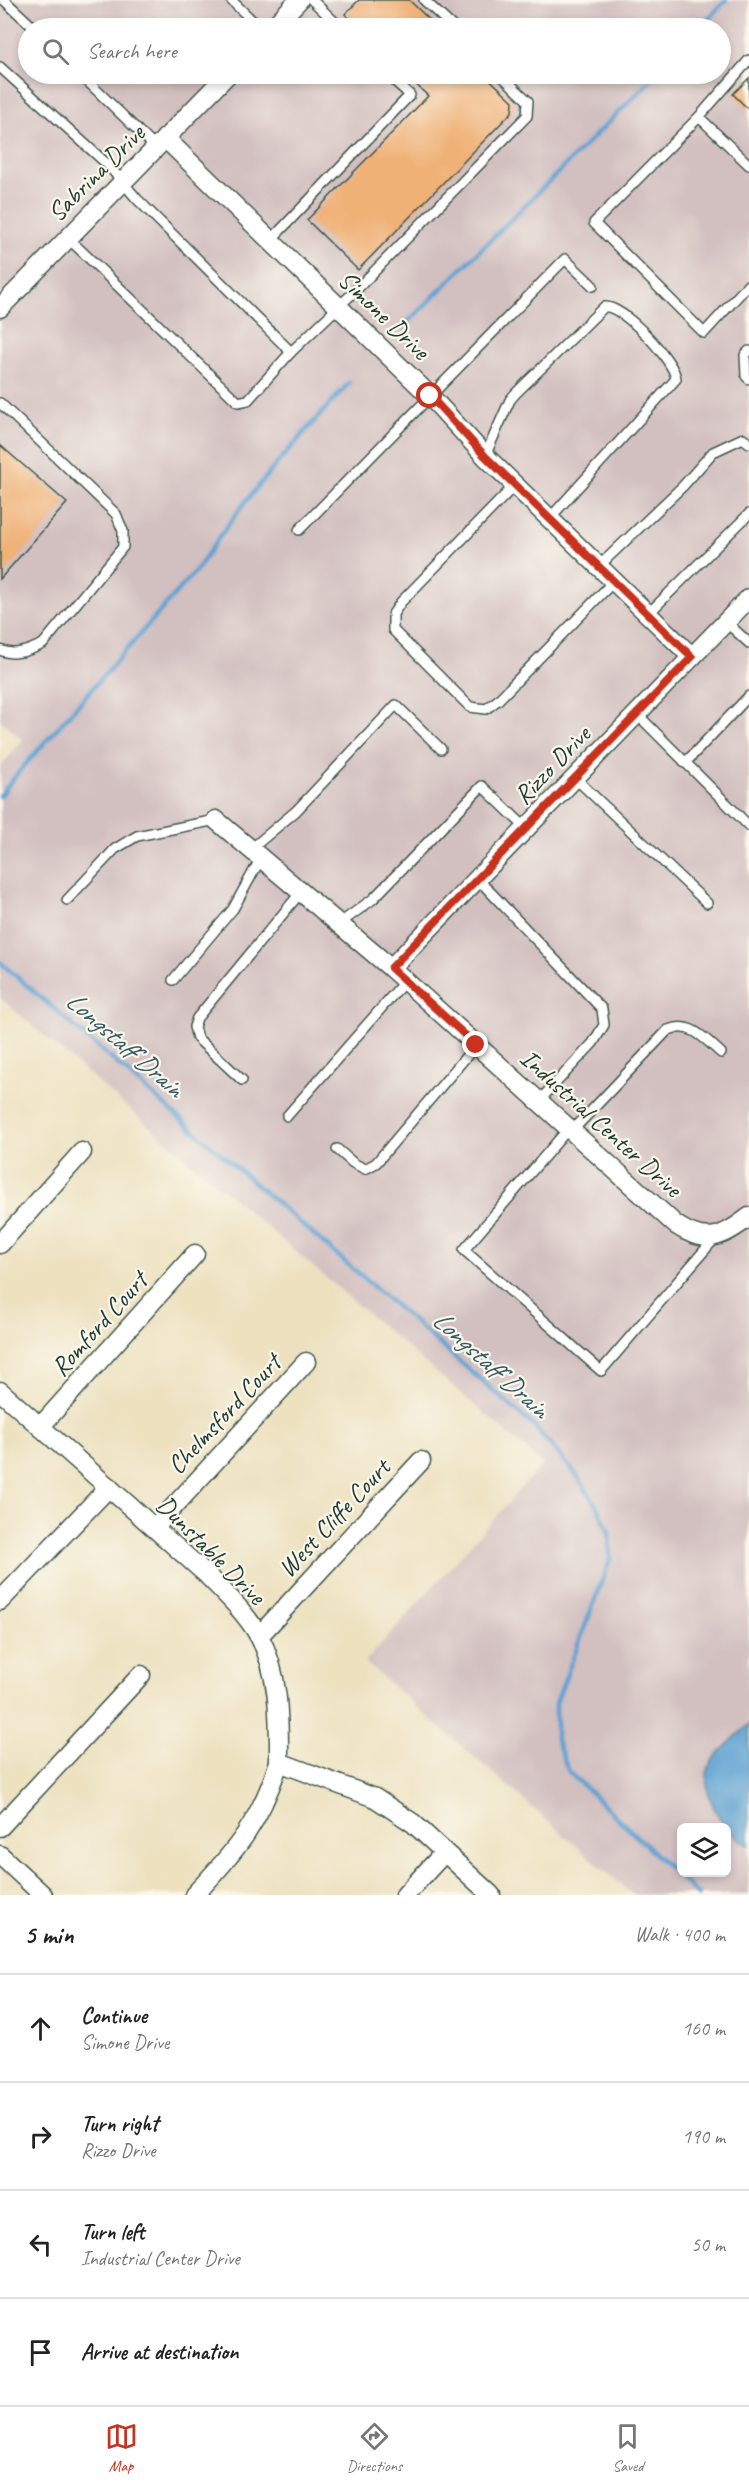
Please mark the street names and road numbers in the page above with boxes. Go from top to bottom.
street label: Sabrina Drive [40,116,153,229]
street label: Simone Drive [331,263,438,368]
street label: Rizzo Drive [506,717,599,811]
street label: Industrial Center Drive [513,1042,691,1206]
street label: Romford Court [44,1262,157,1383]
street label: Chelmsford Court [160,1345,290,1481]
street label: West Cliffe Court [271,1450,399,1584]
street label: Dunstable Drive [149,1488,274,1613]

